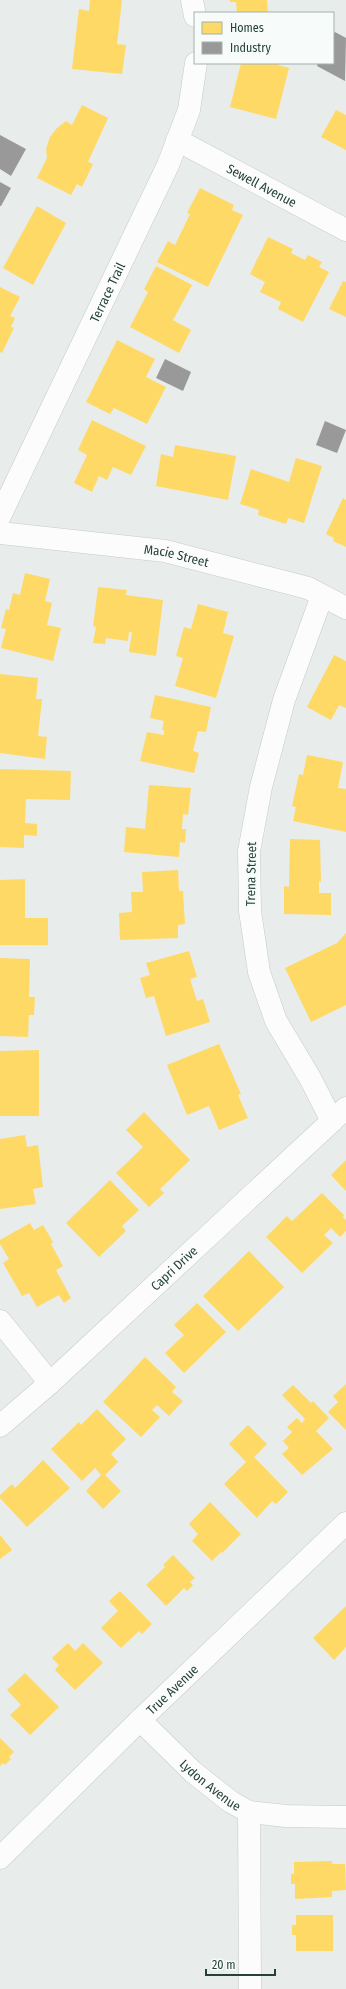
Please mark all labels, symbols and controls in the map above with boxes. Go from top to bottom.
legend [194,12,334,64]
text: Homes [230,21,264,35]
text: Industry [230,41,271,55]
street label: Sewell Avenue [224,160,299,210]
street label: Terrace Trail [86,259,128,325]
street label: Macie Street [143,541,211,570]
street label: Trena Street [243,841,259,906]
street label: Capri Drive [147,1243,200,1293]
street label: True Avenue [143,1661,201,1717]
street label: Lydon Avenue [177,1756,243,1813]
scale bar [206,1951,275,1977]
text: 20 m [212,1958,236,1972]

